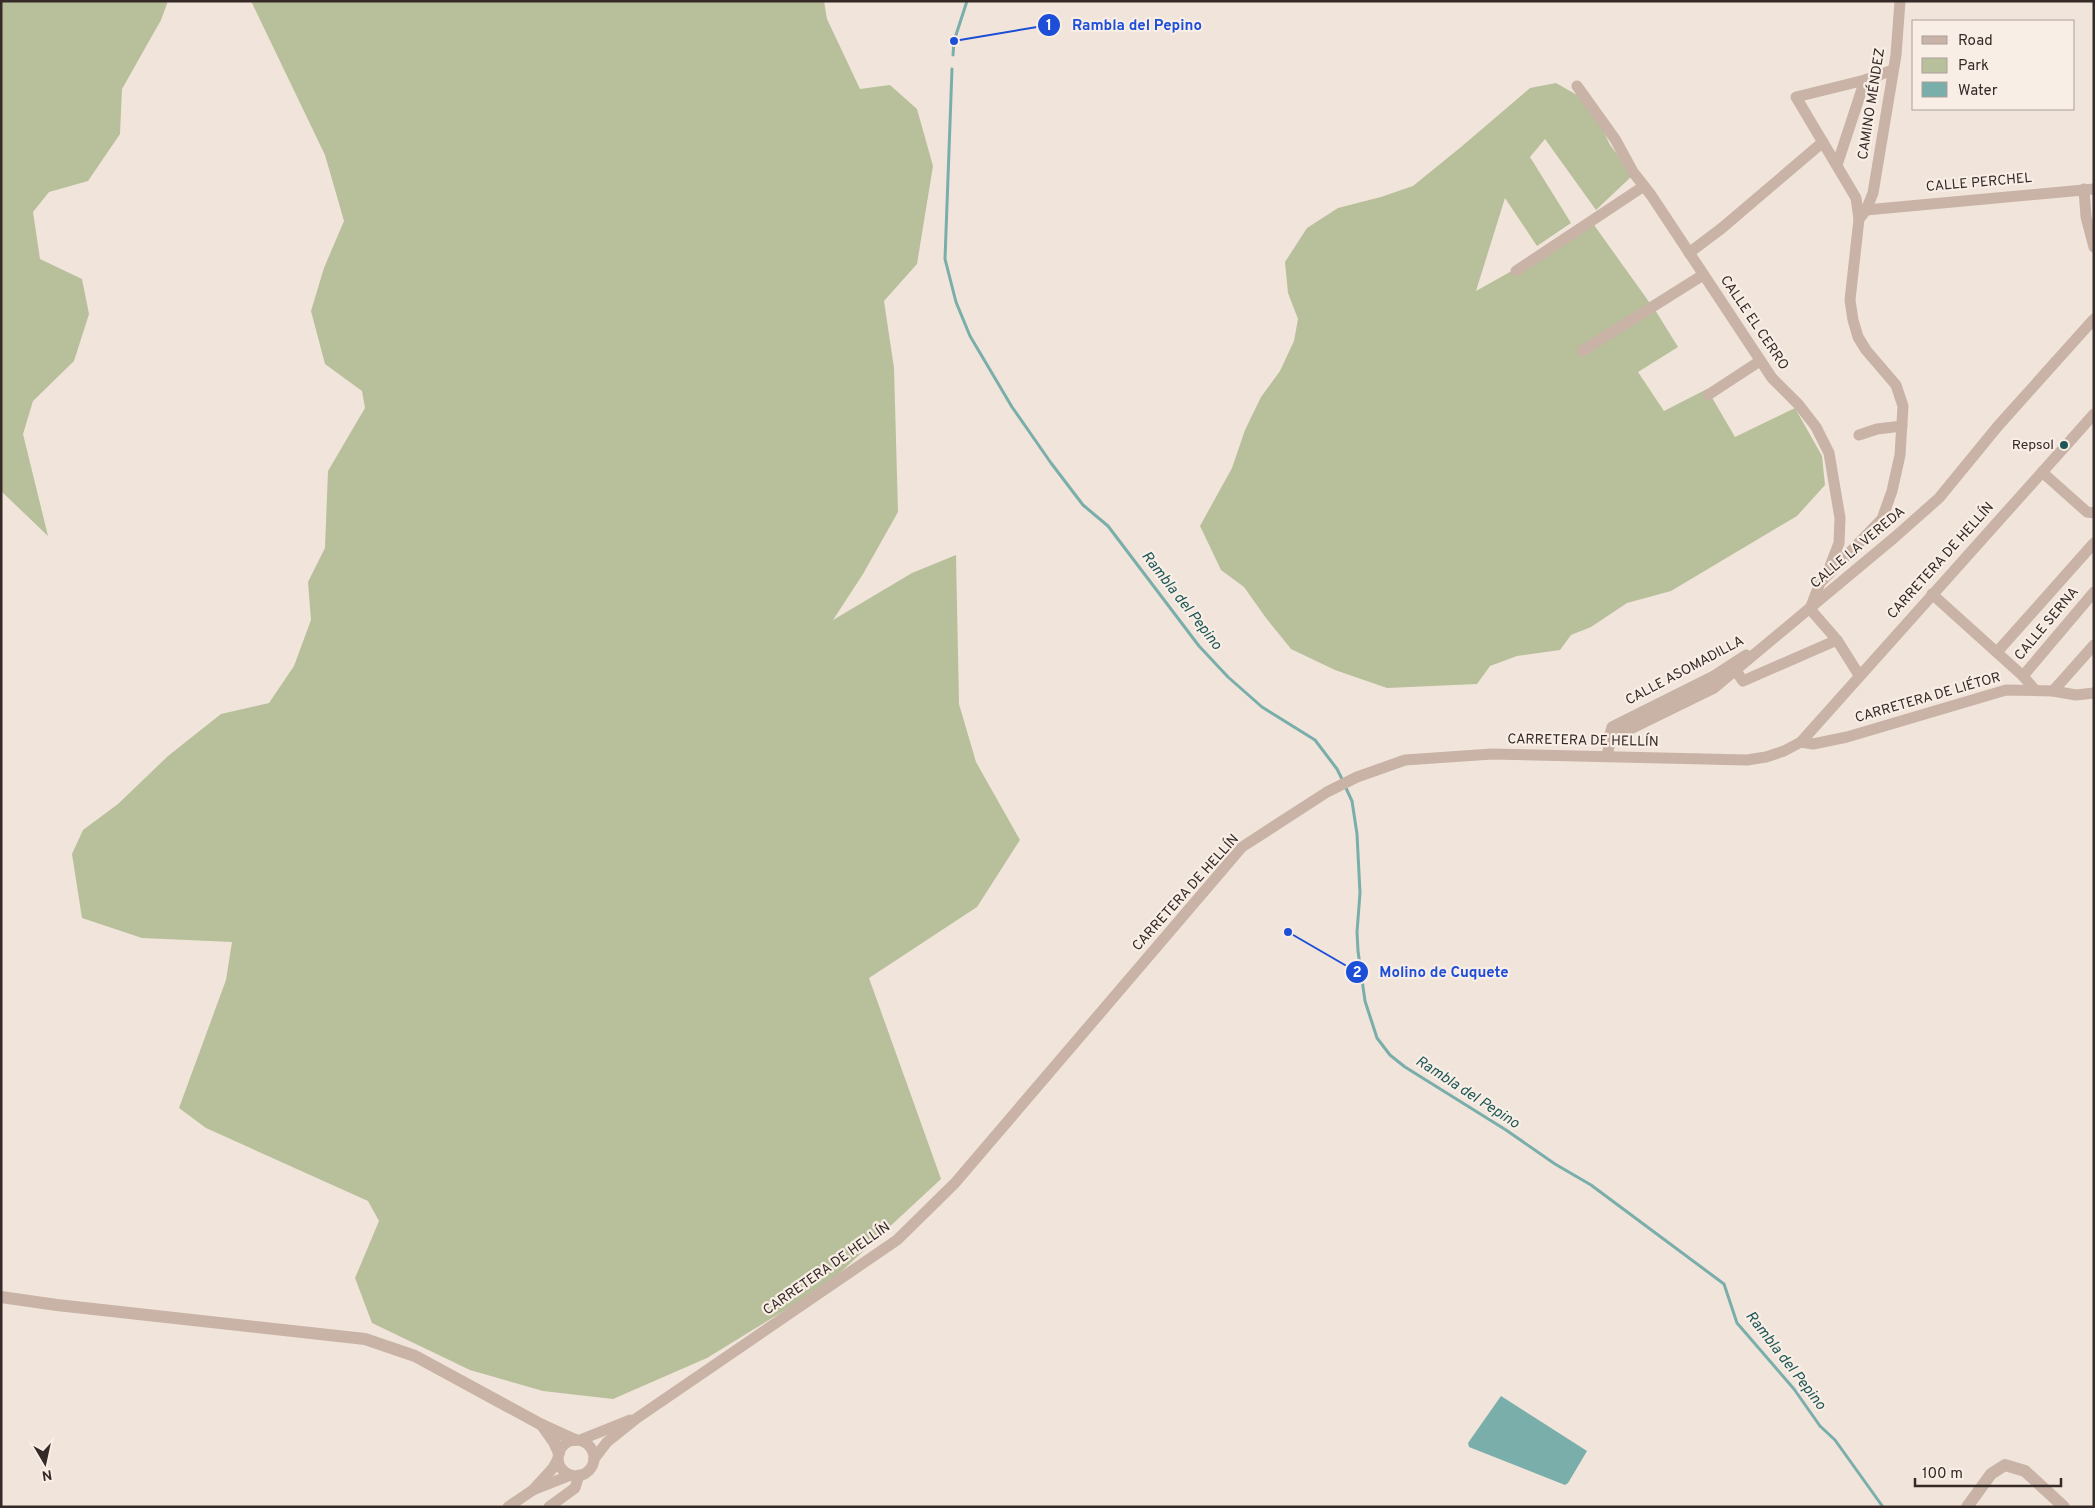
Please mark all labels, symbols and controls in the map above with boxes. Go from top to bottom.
callout: Rambla del Pepino [1037,10,1212,40]
text: 1 [1046,17,1052,36]
text: Rambla del Pepino [1072,17,1202,36]
legend [1912,20,2075,110]
text: Road [1958,32,1993,51]
street label: CAMINO MÉNDEZ [1854,47,1889,161]
text: Park [1958,57,1989,76]
text: Water [1958,82,1998,101]
street label: CALLE PERCHEL [1925,170,2033,196]
street label: CALLE EL CERRO [1716,272,1792,374]
place label: Repsol [2012,437,2054,454]
marker: Repsol [2058,439,2070,451]
street label: CARRETERA DE HELLÍN [1883,498,1998,623]
street label: CALLE LA VEREDA [1807,503,1909,593]
water label: Rambla del Pepino [1137,548,1225,654]
street label: CALLE SERNA [2011,584,2083,664]
street label: CALLE ASOMADILLA [1623,633,1747,709]
street label: CARRETERA DE LIÉTOR [1853,668,2003,727]
street label: CARRETERA DE HELLÍN [1507,730,1659,751]
street label: CARRETERA DE HELLÍN [1128,830,1243,955]
callout: Molino de Cuquete [1344,957,1519,987]
text: 2 [1352,964,1362,983]
text: Molino de Cuquete [1379,964,1509,983]
water label: Rambla del Pepino [1411,1052,1523,1134]
street label: CARRETERA DE HELLÍN [760,1218,894,1319]
water label: Rambla del Pepino [1741,1308,1829,1414]
north arrow [20,1438,70,1488]
scale bar [1915,1456,2061,1488]
text: N [40,1465,53,1484]
text: 100 m [1922,1465,1963,1484]

